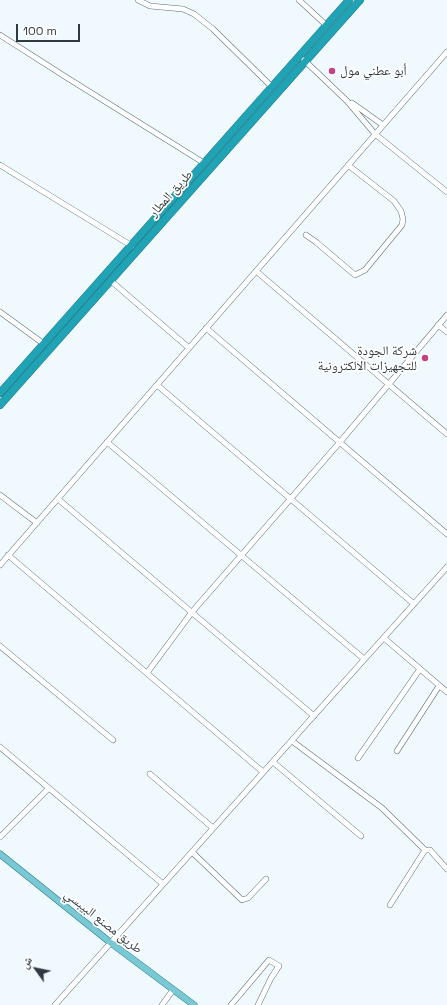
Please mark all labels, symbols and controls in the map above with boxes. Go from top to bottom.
scale bar [18,16,82,42]
text: 100 m [23,23,57,39]
place label: أبو عطني مول [340,63,407,79]
marker: أبو عطني مول [327,66,337,76]
street label: طريق المطار [146,167,196,221]
place label: شركة الجودة للتجهيزات الالكترونية [318,343,417,374]
marker: شركة الجودة للتجهيزات الالكترونية [420,353,430,363]
street label: طريق مصنع البيبسي [61,887,145,957]
north arrow [16,949,56,989]
text: ش [17,954,35,971]

